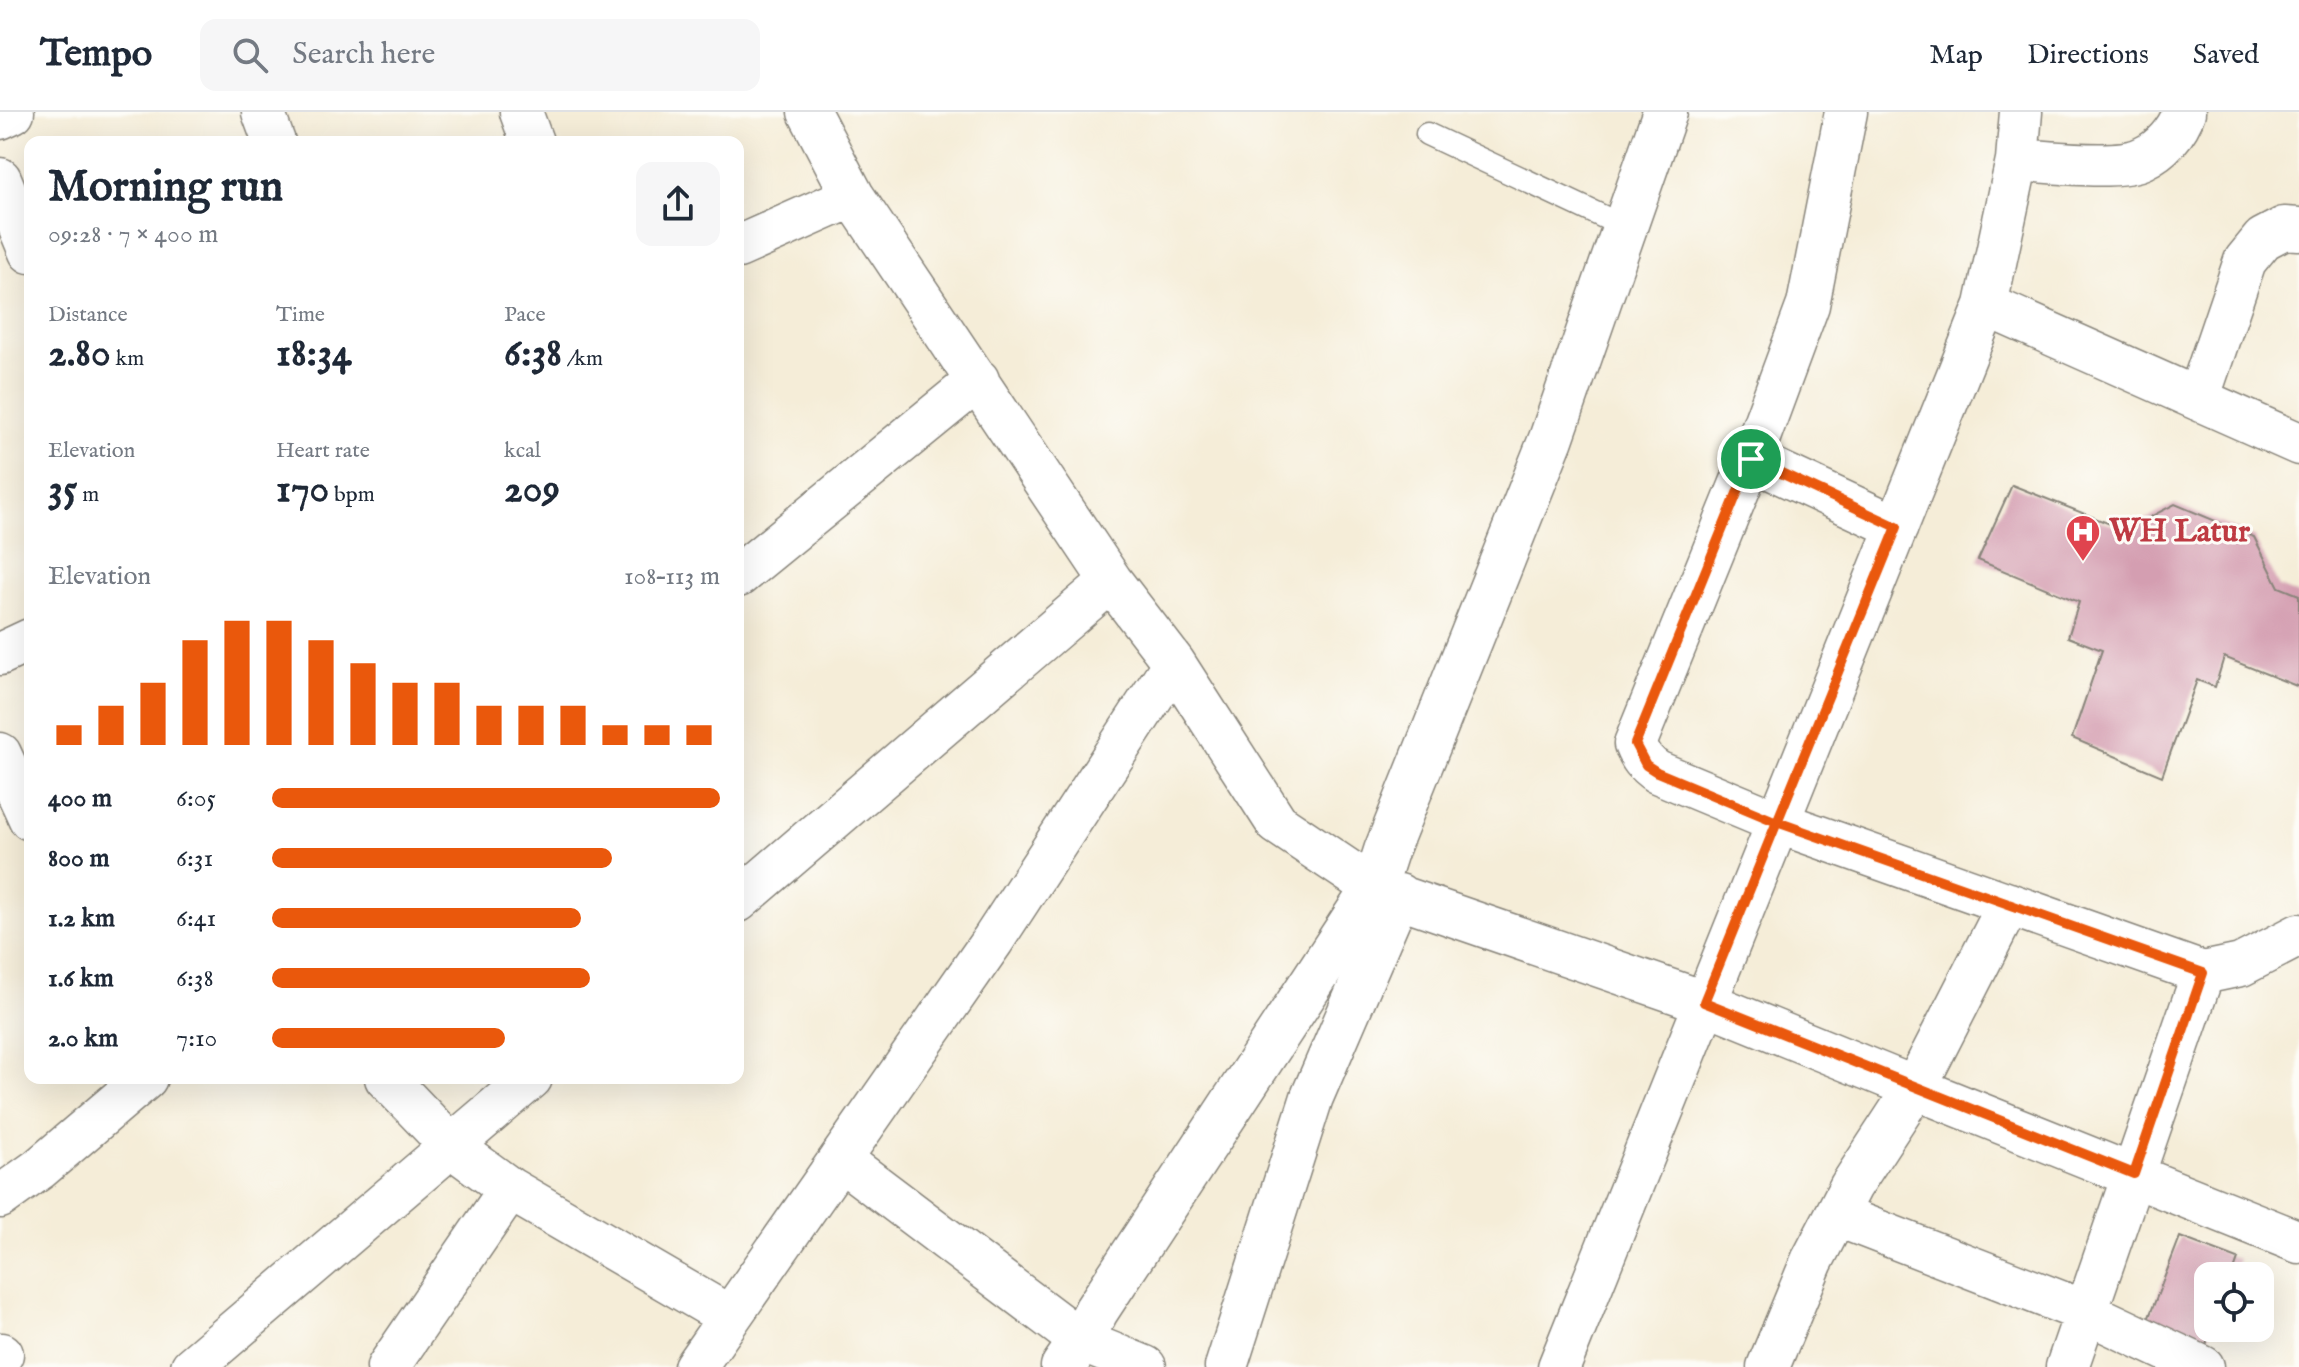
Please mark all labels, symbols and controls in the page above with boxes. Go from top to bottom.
search box [200,19,760,91]
text: Tempo [40,31,152,79]
icon: search [228,33,272,77]
text: Search here [292,36,435,74]
text: Map [1929,38,1983,73]
text: Directions [2027,38,2149,73]
text: Saved [2193,38,2259,73]
text: Morning run [48,160,283,216]
button: share [636,162,720,246]
text: 09:28 · 7 × 400 m [48,218,218,251]
text: Distance [48,301,128,329]
text: Time [276,301,325,329]
text: Pace [504,301,546,329]
text: 2.80 [48,329,111,380]
text: 18:34 [276,329,352,380]
text: 6:38 [504,329,562,380]
text: km [111,345,144,373]
text: /km [562,345,603,373]
pin [1717,425,1785,493]
text: Elevation [48,437,135,465]
text: Heart rate [276,437,370,465]
text: kcal [504,437,541,465]
icon: arrive [1729,437,1773,481]
text: 35 [48,465,77,516]
text: 170 [276,465,329,516]
text: 209 [504,465,560,516]
text: m [77,481,99,509]
text: bpm [329,481,375,509]
place label: WH Latur [2108,512,2250,553]
hospital icon: WH Latur [2064,513,2102,563]
text: Elevation [48,560,151,593]
text: 108–113 m [624,560,720,593]
text: 400 m [48,782,112,815]
text: 6:05 [176,782,216,815]
text: 800 m [48,842,110,875]
text: 6:31 [176,842,213,875]
text: 1.2 km [48,902,115,935]
text: 6:41 [176,902,216,935]
text: 1.6 km [48,962,114,995]
text: 6:38 [176,962,214,995]
text: 2.0 km [48,1022,118,1055]
text: 7:10 [176,1022,217,1055]
map controls [2194,1262,2274,1342]
button: locate [2194,1262,2274,1342]

